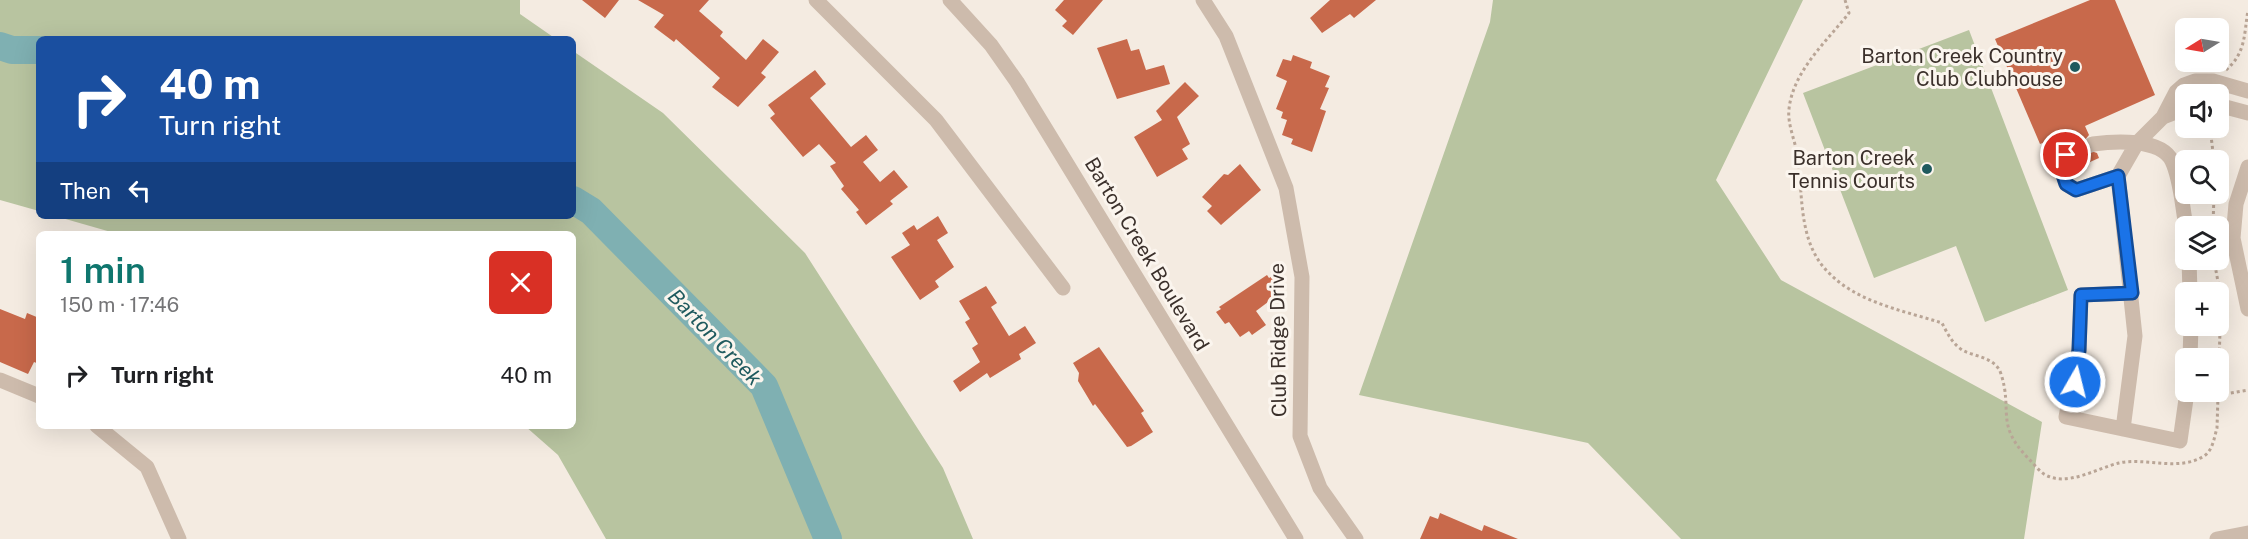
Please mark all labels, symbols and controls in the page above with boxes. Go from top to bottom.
north arrow [2175,18,2229,72]
map controls [2175,18,2229,402]
place label: Barton Creek Country Club Clubhouse [1861,44,2063,91]
text: 40 m [159,59,261,108]
icon: right [60,60,138,138]
marker: Barton Creek Country Club Clubhouse [2068,60,2082,74]
button: sound [2175,84,2229,138]
text: Turn right [159,109,282,141]
pin [2040,129,2091,180]
icon: arrive [2049,138,2082,171]
place label: Barton Creek Tennis Courts [1788,146,1915,193]
button: search [2175,150,2229,204]
street label: Barton Creek Boulevard [1080,153,1214,355]
marker: Barton Creek Tennis Courts [1920,162,1934,176]
icon: left [123,174,156,207]
text: Then [60,178,111,204]
button: layers [2175,216,2229,270]
text: 1 min [60,249,146,291]
button: close [489,251,552,314]
street label: Club Ridge Drive [1265,263,1291,417]
button: + [2175,282,2229,336]
water label: Barton Creek [663,284,768,391]
text: 150 m · 17:46 [60,293,179,317]
button: − [2175,348,2229,402]
position arrow [2043,350,2107,414]
icon: right [60,359,93,392]
text: Turn right [111,362,214,388]
text: 40 m [500,362,552,388]

